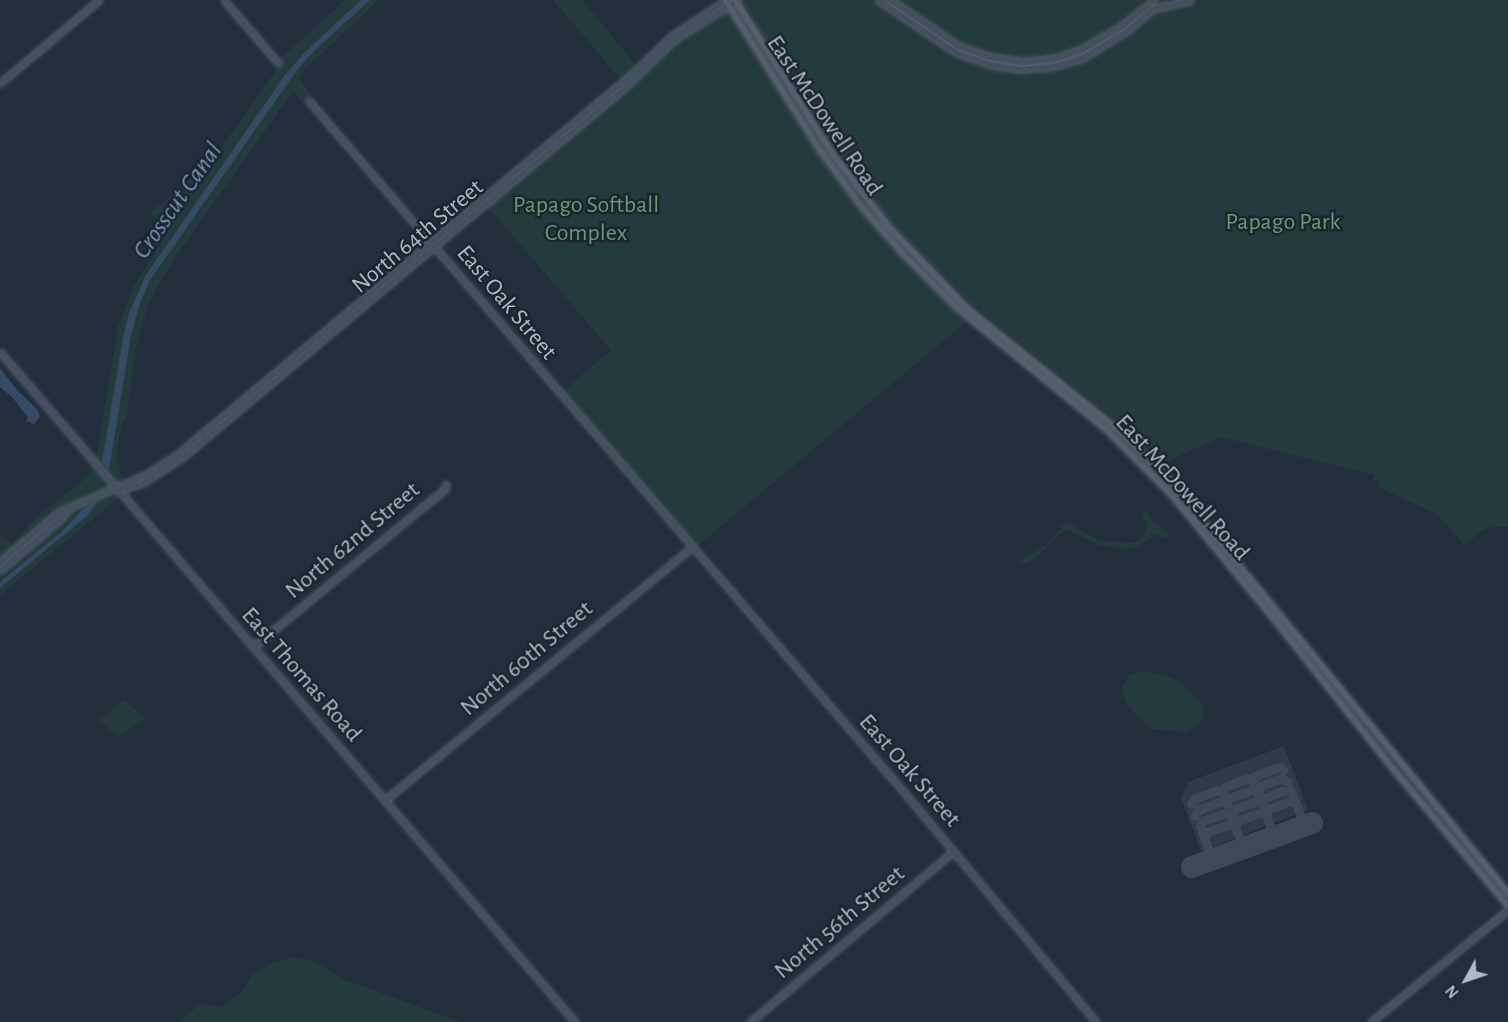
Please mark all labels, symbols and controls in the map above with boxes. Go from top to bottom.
street label: East McDowell Road [760,30,888,202]
water label: Crosscut Canal [126,137,230,265]
street label: North 64th Street [346,174,490,300]
park label: Papago Softball Complex [513,192,659,248]
park label: Papago Park [1225,209,1341,237]
street label: East Oak Street [450,240,562,366]
street label: East McDowell Road [1109,409,1255,567]
street label: North 62nd Street [280,476,426,606]
street label: North 60th Street [455,595,599,723]
street label: East Thomas Road [235,602,367,748]
street label: East Oak Street [852,709,966,833]
street label: North 56th Street [769,860,911,986]
north arrow [1436,950,1496,1010]
text: N [1443,982,1462,1001]

